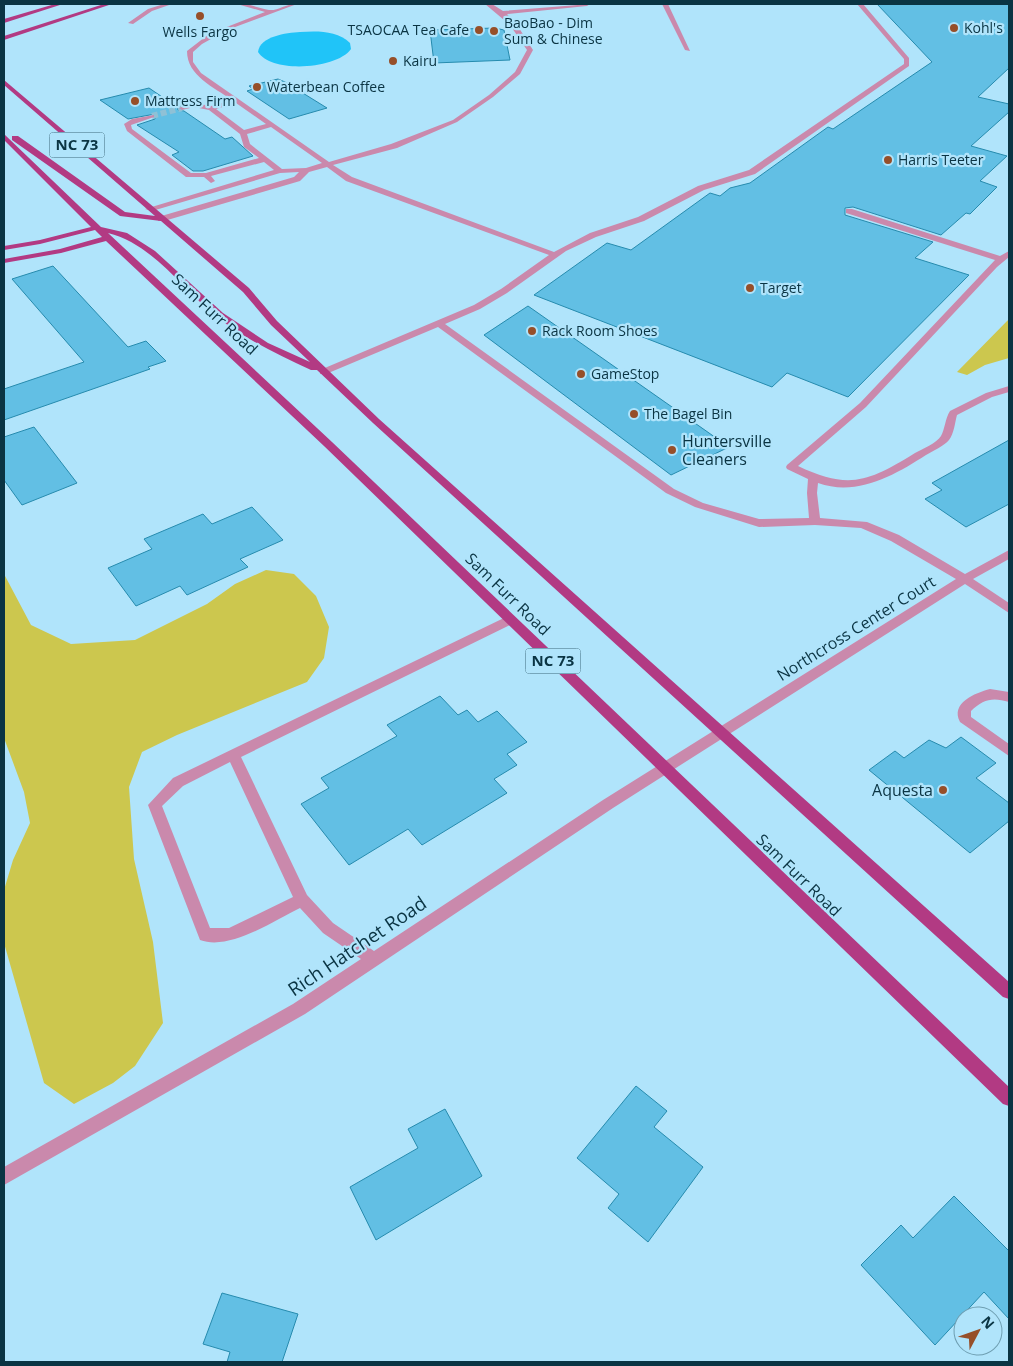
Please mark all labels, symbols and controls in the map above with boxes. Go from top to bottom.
marker: Wells Fargo [194,10,206,22]
place label: BaoBao - Dim Sum & Chinese [504,13,603,48]
place label: Kohl's [964,18,1003,37]
place label: TSAOCAA Tea Cafe [348,20,469,39]
place label: Wells Fargo [163,22,237,41]
marker: Kohl's [948,22,960,34]
marker: TSAOCAA Tea Cafe [473,24,485,36]
marker: BaoBao - Dim Sum & Chinese [488,25,500,37]
place label: Kairu [403,51,437,70]
marker: Kairu [387,55,399,67]
place label: Waterbean Coffee [267,77,385,96]
marker: Waterbean Coffee [251,81,263,93]
place label: Mattress Firm [145,91,235,110]
marker: Mattress Firm [129,95,141,107]
road number: NC 73 [50,132,104,158]
place label: Harris Teeter [898,150,984,169]
marker: Harris Teeter [882,154,894,166]
street label: Sam Furr Road [167,268,263,360]
place label: Target [760,278,802,297]
marker: Target [744,282,756,294]
place label: Rack Room Shoes [542,321,658,340]
marker: Rack Room Shoes [526,325,538,337]
place label: GameStop [591,364,659,383]
marker: GameStop [575,368,587,380]
place label: The Bagel Bin [644,404,732,423]
marker: The Bagel Bin [628,408,640,420]
place label: Huntersville Cleaners [682,430,771,470]
marker: Huntersville Cleaners [666,444,678,456]
street label: Sam Furr Road [461,548,555,640]
street label: Northcross Center Court [773,570,940,686]
road number: NC 73 [526,648,580,674]
place label: Aquesta [872,779,933,801]
marker: Aquesta [937,784,949,796]
street label: Sam Furr Road [752,829,846,921]
street label: Rich Hatchet Road [283,890,431,1002]
north arrow [953,1306,1003,1356]
text: N [977,1312,999,1333]

